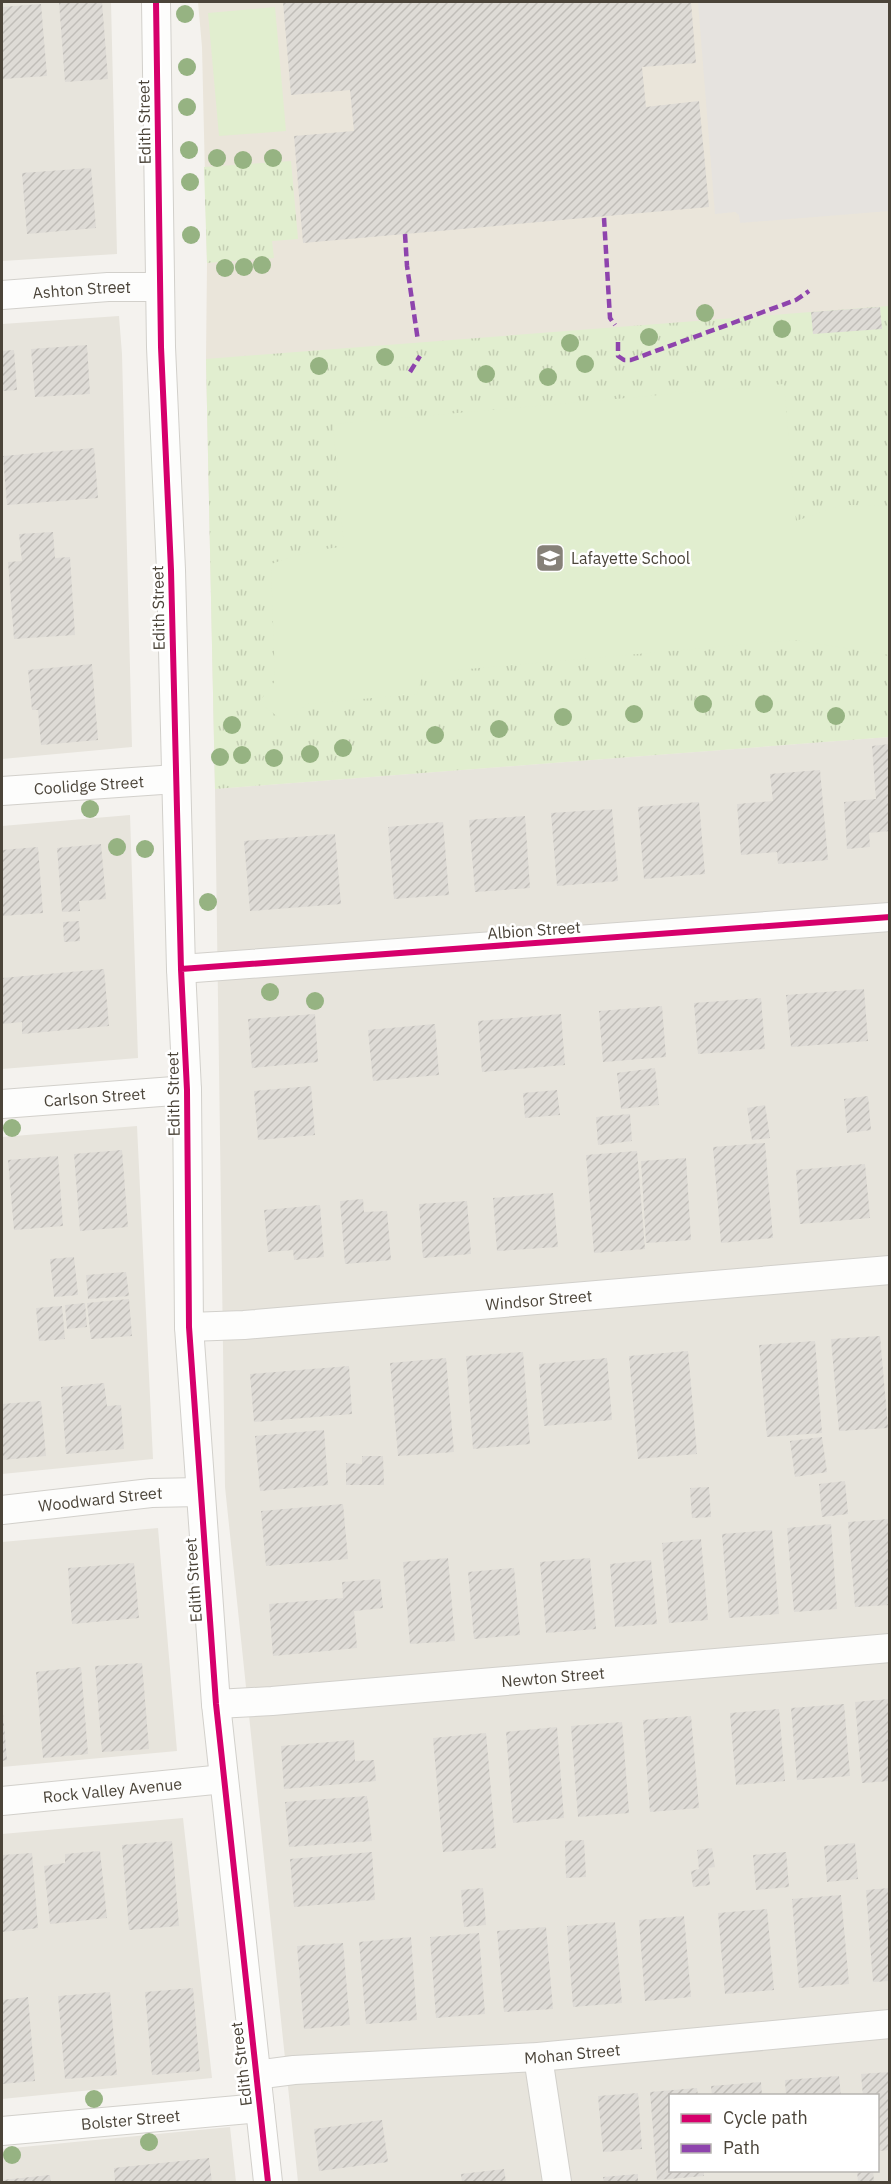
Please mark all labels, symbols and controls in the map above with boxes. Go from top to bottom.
street label: Edith Street [133,79,155,165]
street label: Ashton Street [32,277,131,303]
school or university icon: Lafayette School [534,542,566,574]
place label: Lafayette School [571,548,690,568]
street label: Edith Street [147,565,169,651]
street label: Coolidge Street [33,771,145,799]
street label: Albion Street [487,917,581,943]
street label: Edith Street [162,1051,184,1137]
street label: Carlson Street [43,1083,146,1111]
street label: Windsor Street [485,1285,593,1314]
street label: Woodward Street [37,1483,163,1516]
street label: Edith Street [180,1537,206,1623]
street label: Newton Street [500,1663,605,1691]
street label: Rock Valley Avenue [42,1773,183,1807]
street label: Edith Street [226,2021,256,2107]
street label: Mohan Street [524,2039,621,2068]
legend [669,2094,879,2172]
street label: Bolster Street [80,2105,181,2134]
text: Cycle path [723,2106,808,2129]
text: Path [723,2136,760,2159]

